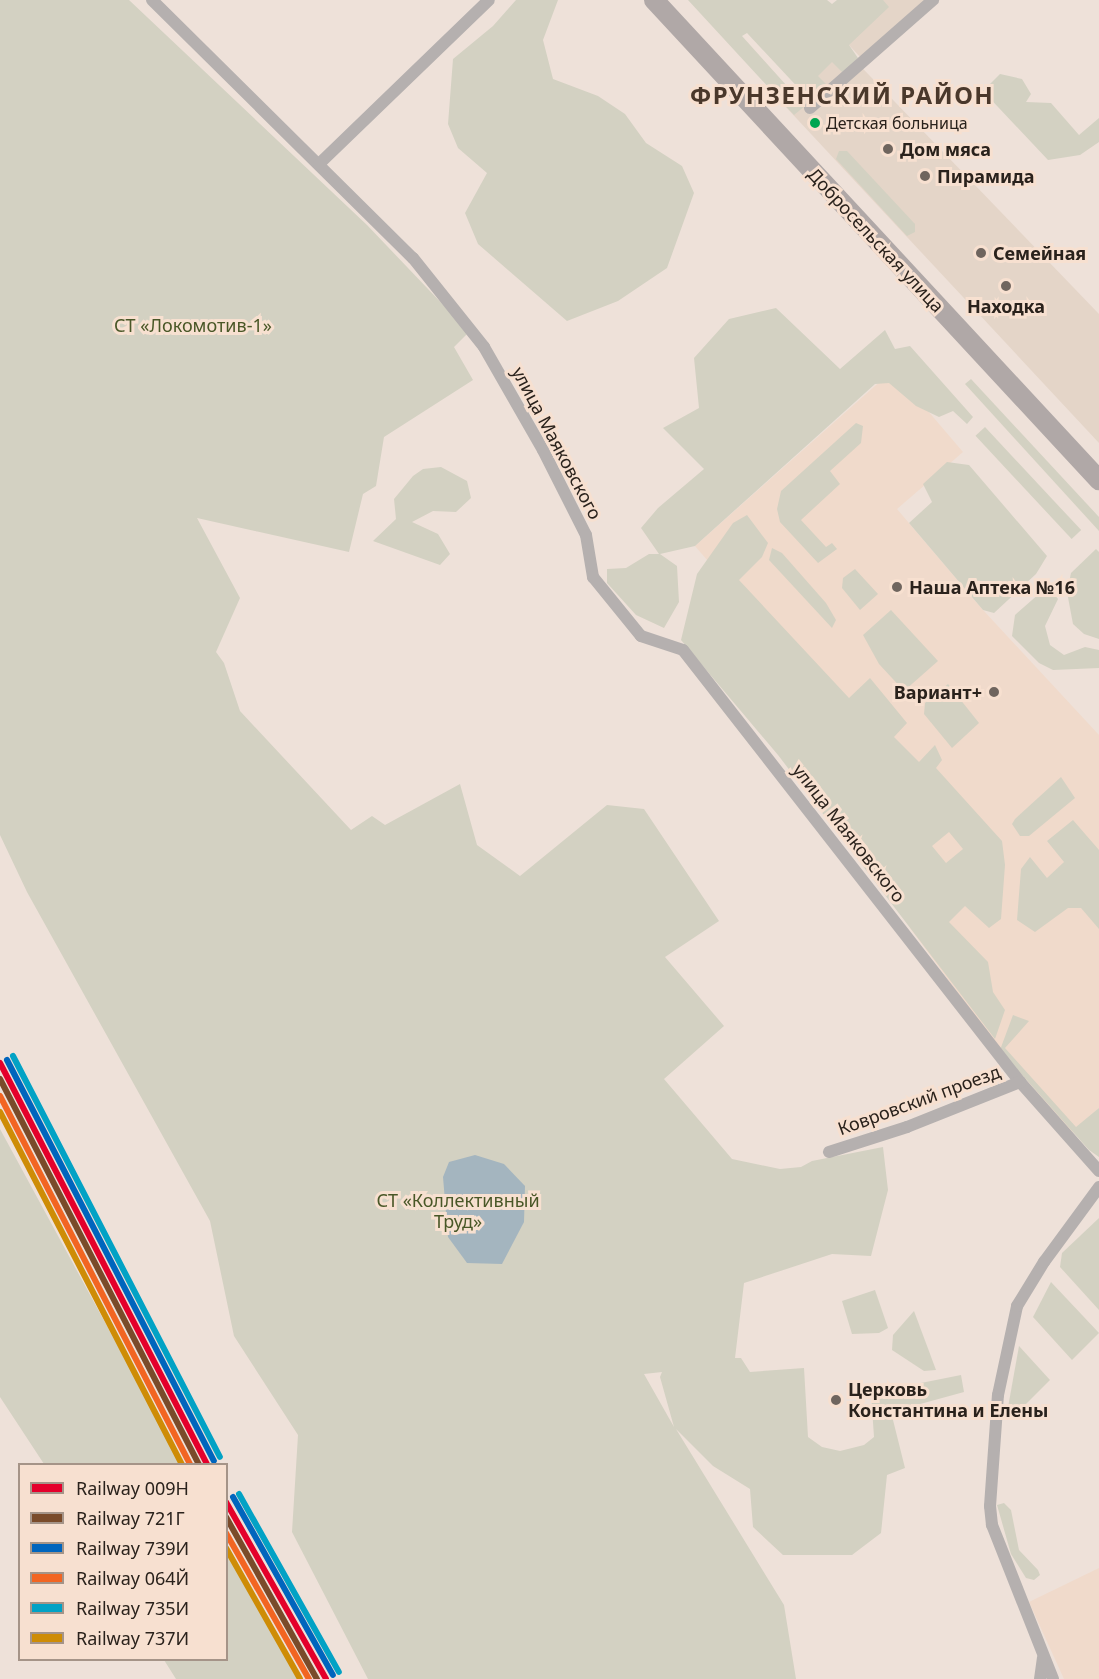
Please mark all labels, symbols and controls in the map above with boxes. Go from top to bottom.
district label: ФРУНЗЕНСКИЙ РАЙОН [690,81,994,109]
place label: Детская больница [826,113,968,133]
marker: Детская больница [809,117,821,129]
place label: Дом мяса [900,138,991,160]
marker: Дом мяса [881,142,895,156]
street label: Добросельская улица [804,163,948,317]
place label: Пирамида [937,165,1034,187]
marker: Пирамида [918,169,932,183]
place label: Семейная [993,242,1086,264]
marker: Семейная [974,246,988,260]
marker: Находка [999,279,1013,293]
place label: Находка [967,295,1045,317]
park label: СТ «Локомотив-1» [114,314,272,336]
street label: улица Маяковского [508,363,606,523]
place label: Наша Аптека №16 [909,576,1075,598]
marker: Наша Аптека №16 [890,580,904,594]
place label: Вариант+ [894,681,982,703]
marker: Вариант+ [987,685,1001,699]
street label: улица Маяковского [788,760,910,906]
street label: Ковровский проезд [835,1061,1003,1139]
park label: СТ «Коллективный Труд» [376,1190,540,1232]
place label: Церковь Константина и Елены [848,1379,1048,1422]
marker: Церковь Константина и Елены [829,1393,843,1407]
legend [18,1463,228,1661]
text: Railway 009Н [76,1476,189,1500]
text: Railway 721Г [76,1506,185,1530]
text: Railway 739И [76,1536,189,1560]
text: Railway 064Й [76,1566,189,1590]
text: Railway 735И [76,1596,189,1620]
text: Railway 737И [76,1626,189,1650]

